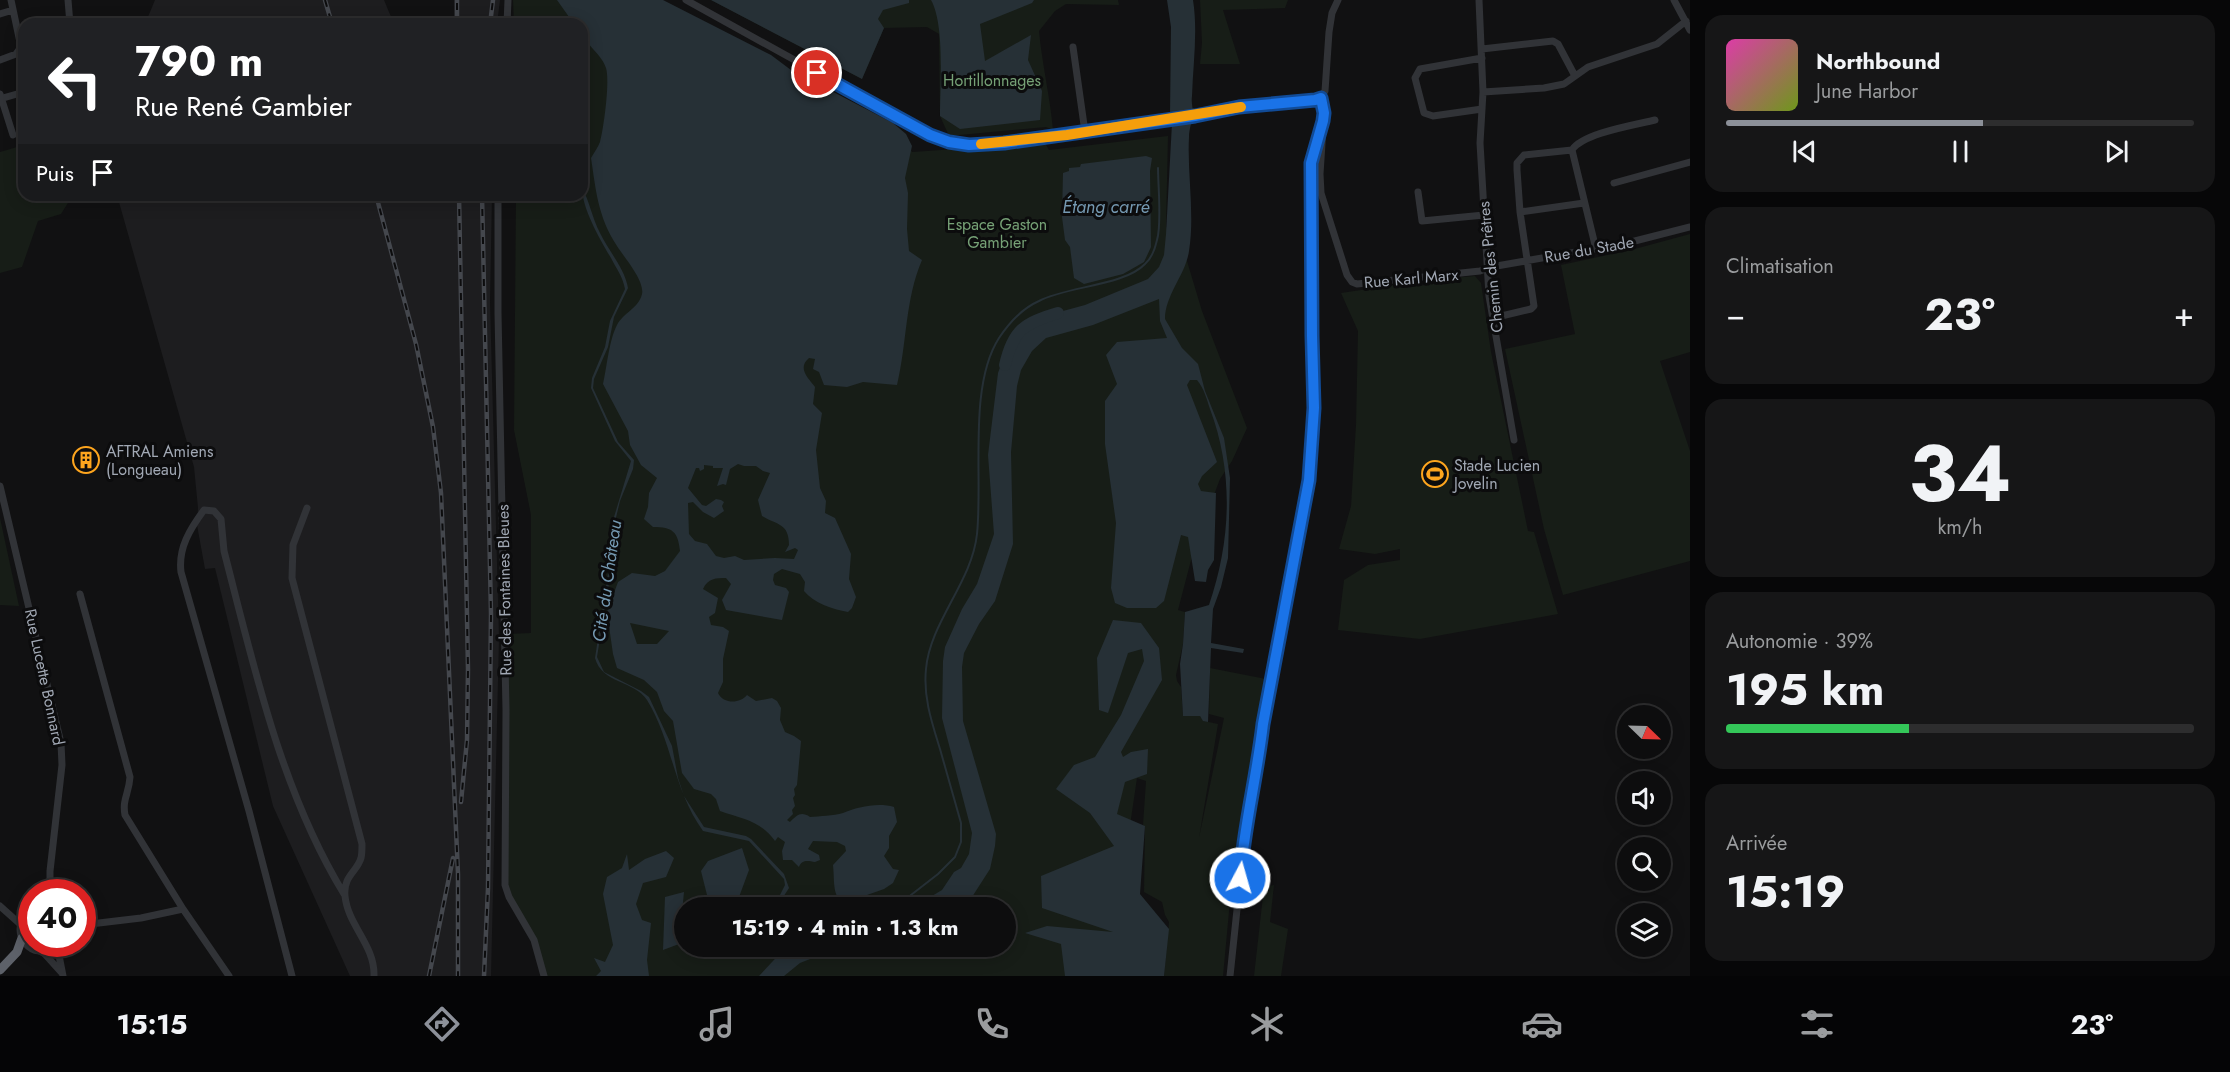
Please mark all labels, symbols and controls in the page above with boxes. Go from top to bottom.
text: 790 m [135,31,263,92]
icon: left [36,42,114,120]
text: Northbound [1816,45,1940,77]
pin [791,47,842,98]
icon: arrive [800,56,833,89]
park label: Hortillonnages [943,69,1041,92]
text: June Harbor [1816,77,1918,106]
text: Rue René Gambier [135,87,352,126]
icon: previous [1788,135,1821,168]
icon: pause [1944,135,1977,168]
icon: next [2100,135,2133,168]
icon: arrive [86,156,119,189]
text: Puis [36,157,74,189]
water label: Étang carré [1062,194,1151,220]
street label: Chemin des Prêtres [1472,200,1509,334]
park label: Espace Gaston Gambier [947,213,1047,254]
street label: Rue du Stade [1543,230,1636,269]
text: Climatisation [1726,252,1834,281]
street label: Rue Karl Marx [1363,263,1459,294]
text: 23° [1924,282,1995,347]
text: − [1726,291,1745,338]
text: + [2174,291,2194,338]
text: 34 [1909,418,2011,530]
place label: AFTRAL Amiens (Longueau) [106,440,213,481]
building icon: AFTRAL Amiens (Longueau) [71,445,101,475]
place label: Stade Lucien Jovelin [1452,454,1540,495]
sports icon: Stade Lucien Jovelin [1420,459,1450,489]
street label: Rue des Fontaines Bleues [492,504,517,676]
text: km/h [1937,513,1983,542]
water label: Cité du Château [586,518,628,644]
street label: Rue Lucette Bonnard [19,607,70,748]
text: Autonomie · 39% [1726,627,1873,656]
text: 195 km [1726,657,1884,722]
north arrow [1617,705,1671,759]
map controls [1617,705,1671,957]
button: sound [1617,771,1671,825]
text: Arrivée [1726,829,1787,858]
button: search [1617,837,1671,891]
position arrow [1208,846,1272,910]
text: 15:19 [1726,859,1845,924]
speed limit sign: 40 [18,879,96,957]
button: layers [1617,903,1671,957]
text: 15:19 · 4 min · 1.3 km [732,911,958,943]
icon: directions [421,1003,463,1045]
icon: music [696,1003,738,1045]
icon: phone [971,1003,1013,1045]
icon: climate [1246,1003,1288,1045]
icon: car [1521,1003,1563,1045]
icon: filters [1796,1003,1838,1045]
text: 15:15 [117,1005,188,1044]
text: 23° [2071,1005,2113,1044]

